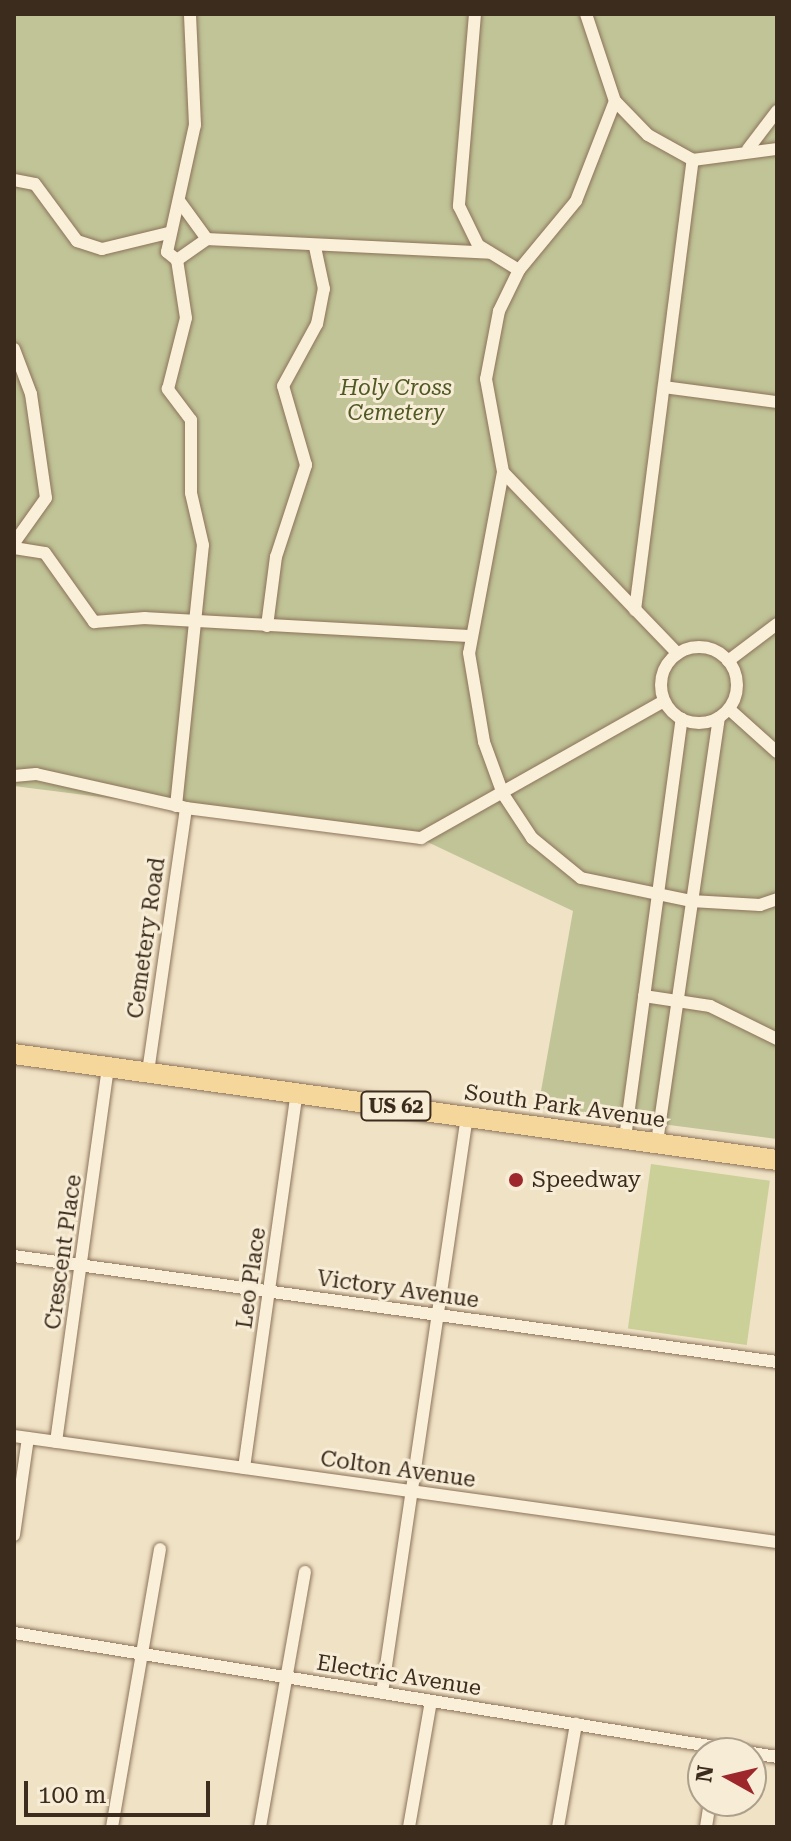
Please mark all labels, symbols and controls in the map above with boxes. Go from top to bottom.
park label: Holy Cross Cemetery [340,374,452,426]
street label: Cemetery Road [122,856,170,1020]
street label: South Park Avenue [463,1079,667,1133]
road number: US 62 [360,1090,432,1122]
place label: Speedway [532,1167,641,1193]
marker: Speedway [507,1171,525,1189]
street label: Crescent Place [39,1173,87,1331]
street label: Leo Place [231,1226,271,1330]
street label: Victory Avenue [315,1265,481,1313]
street label: Colton Avenue [319,1445,477,1493]
street label: Electric Avenue [315,1649,483,1701]
north arrow [687,1737,767,1817]
text: N [691,1764,718,1784]
scale bar [28,1765,214,1815]
text: 100 m [38,1781,106,1809]

